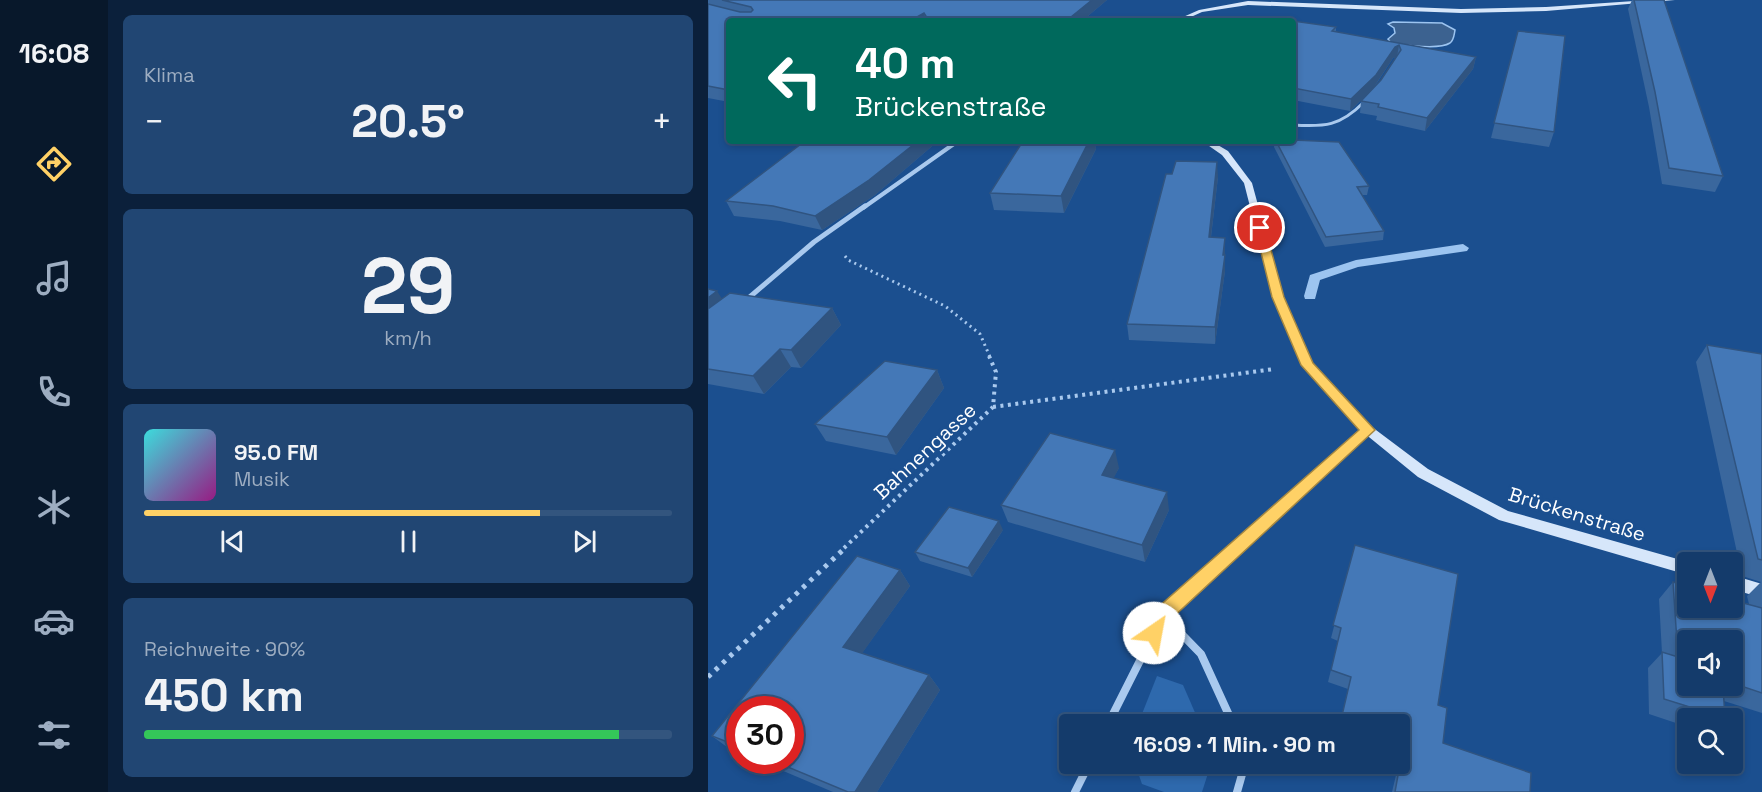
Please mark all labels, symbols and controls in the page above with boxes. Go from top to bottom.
text: 16:08 [19,36,89,71]
text: 40 m [855,37,955,90]
icon: left [756,42,834,120]
text: Klima [144,62,195,88]
text: Brückenstraße [855,89,1047,124]
text: 20.5° [351,93,465,150]
text: − [144,101,164,143]
text: + [652,101,672,143]
icon: directions [33,143,75,185]
pin [1234,202,1285,253]
icon: arrive [1243,211,1276,244]
text: 29 [361,236,455,336]
icon: music [33,257,75,299]
text: km/h [384,325,432,351]
icon: phone [33,371,75,413]
street label: Bahnengasse [868,397,982,505]
text: 95.0 FM [234,438,318,466]
text: Musik [234,466,290,492]
street label: Brückenstraße [1505,481,1649,547]
icon: climate [33,486,75,528]
icon: previous [216,525,249,558]
icon: pause [392,525,425,558]
icon: next [568,525,601,558]
north arrow [1677,552,1743,618]
map controls [1677,552,1743,774]
icon: car [33,600,75,642]
position arrow [1122,601,1186,665]
button: sound [1677,630,1743,696]
text: Reichweite · 90% [144,636,305,662]
text: 450 km [144,667,304,724]
speed limit sign: 30 [726,696,804,774]
button: search [1677,708,1743,774]
icon: filters [33,714,75,756]
text: 16:09 · 1 Min. · 90 m [1133,730,1336,758]

